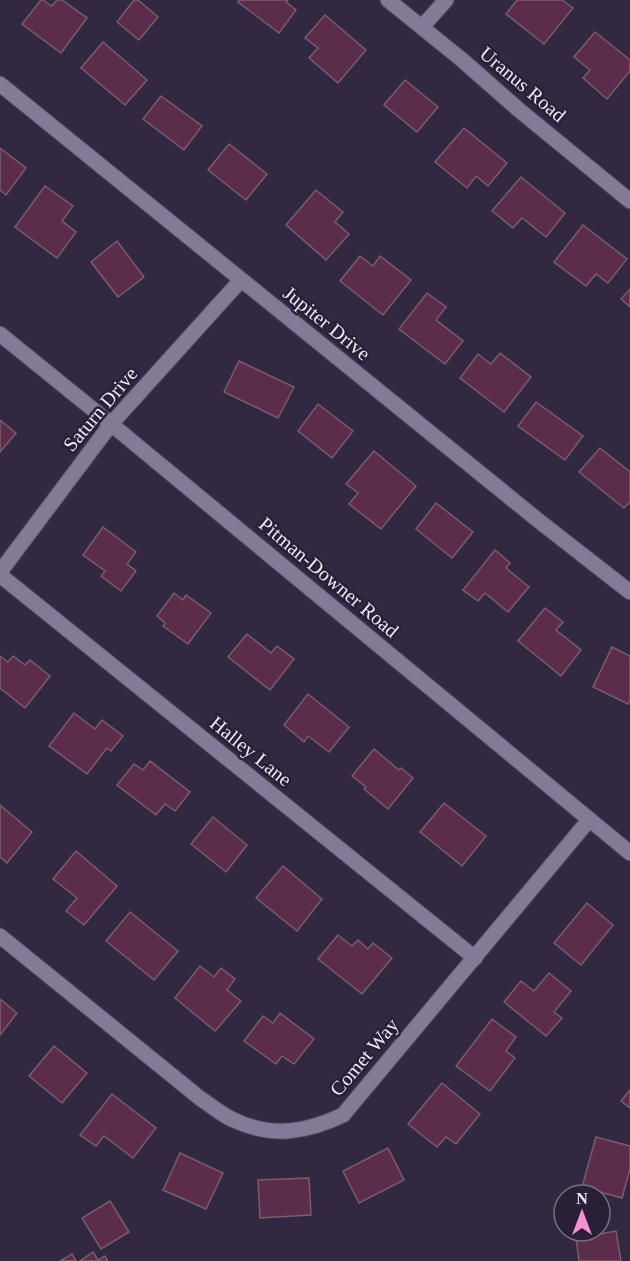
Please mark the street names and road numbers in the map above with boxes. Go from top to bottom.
street label: Uranus Road [476,42,570,126]
street label: Jupiter Drive [279,281,375,365]
street label: Saturn Drive [59,362,142,455]
street label: Pitman-Downer Road [255,512,403,642]
street label: Halley Lane [205,712,296,791]
street label: Comet Way [325,1014,403,1101]

